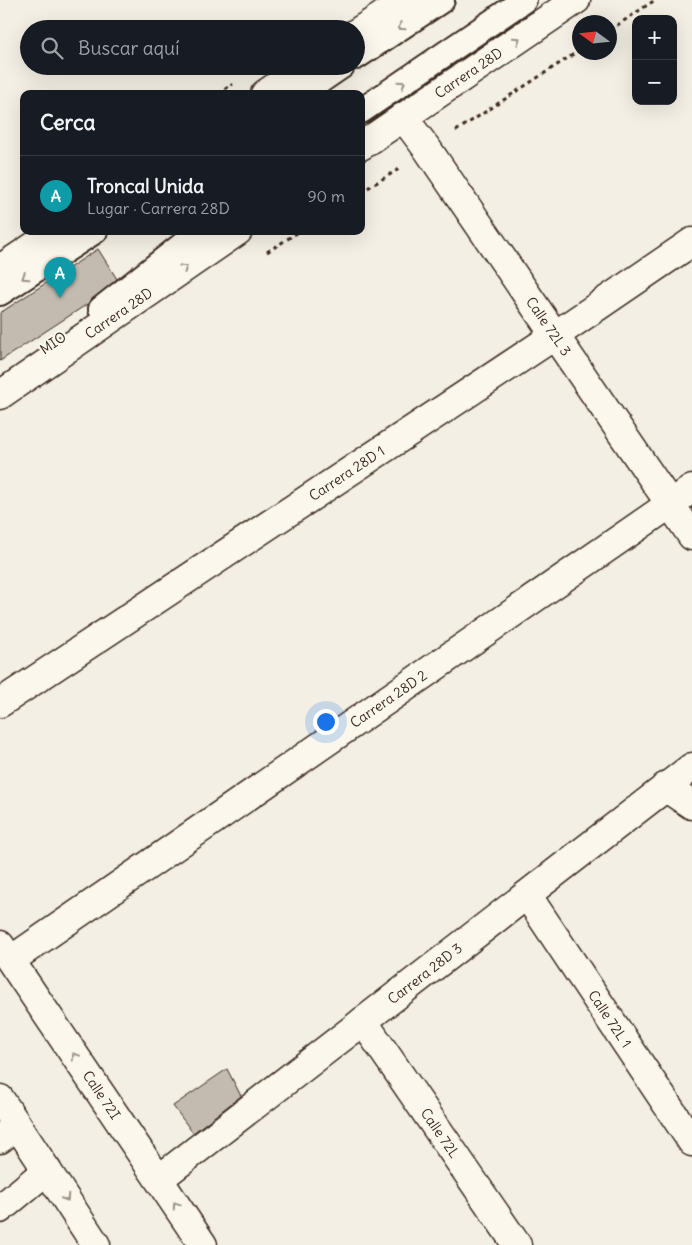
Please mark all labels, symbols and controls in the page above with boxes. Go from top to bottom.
north arrow [572,15,617,60]
map controls [632,15,677,105]
button: + [632,15,677,60]
search box [20,20,365,75]
one-way arrow [397,21,407,30]
icon: search [38,34,66,62]
text: Buscar aquí [78,36,179,60]
one-way arrow [512,37,521,46]
street label: Carrera 28D [431,43,506,102]
button: − [632,60,677,105]
one-way arrow [396,80,405,90]
text: Cerca [40,109,95,136]
text: Troncal Unida [87,174,204,198]
text: A [51,186,61,206]
text: 90 m [307,186,345,206]
text: Lugar · Carrera 28D [87,198,230,218]
pin: A [44,257,76,298]
one-way arrow [178,265,188,274]
one-way arrow [22,271,31,280]
street label: Carrera 28D [81,284,156,343]
street label: Calle 72L 3 [522,293,575,359]
street label: MIO [36,328,70,358]
street label: Carrera 28D 1 [305,442,388,505]
street label: Carrera 28D 2 [347,666,431,732]
your location [313,709,339,735]
street label: Carrera 28D 3 [384,939,466,1008]
street label: Calle 72L 1 [584,987,635,1051]
one-way arrow [72,1052,81,1061]
street label: Calle 72I [79,1067,124,1123]
street label: Calle 72L [417,1105,464,1162]
one-way arrow [59,1193,69,1202]
one-way arrow [173,1201,182,1210]

